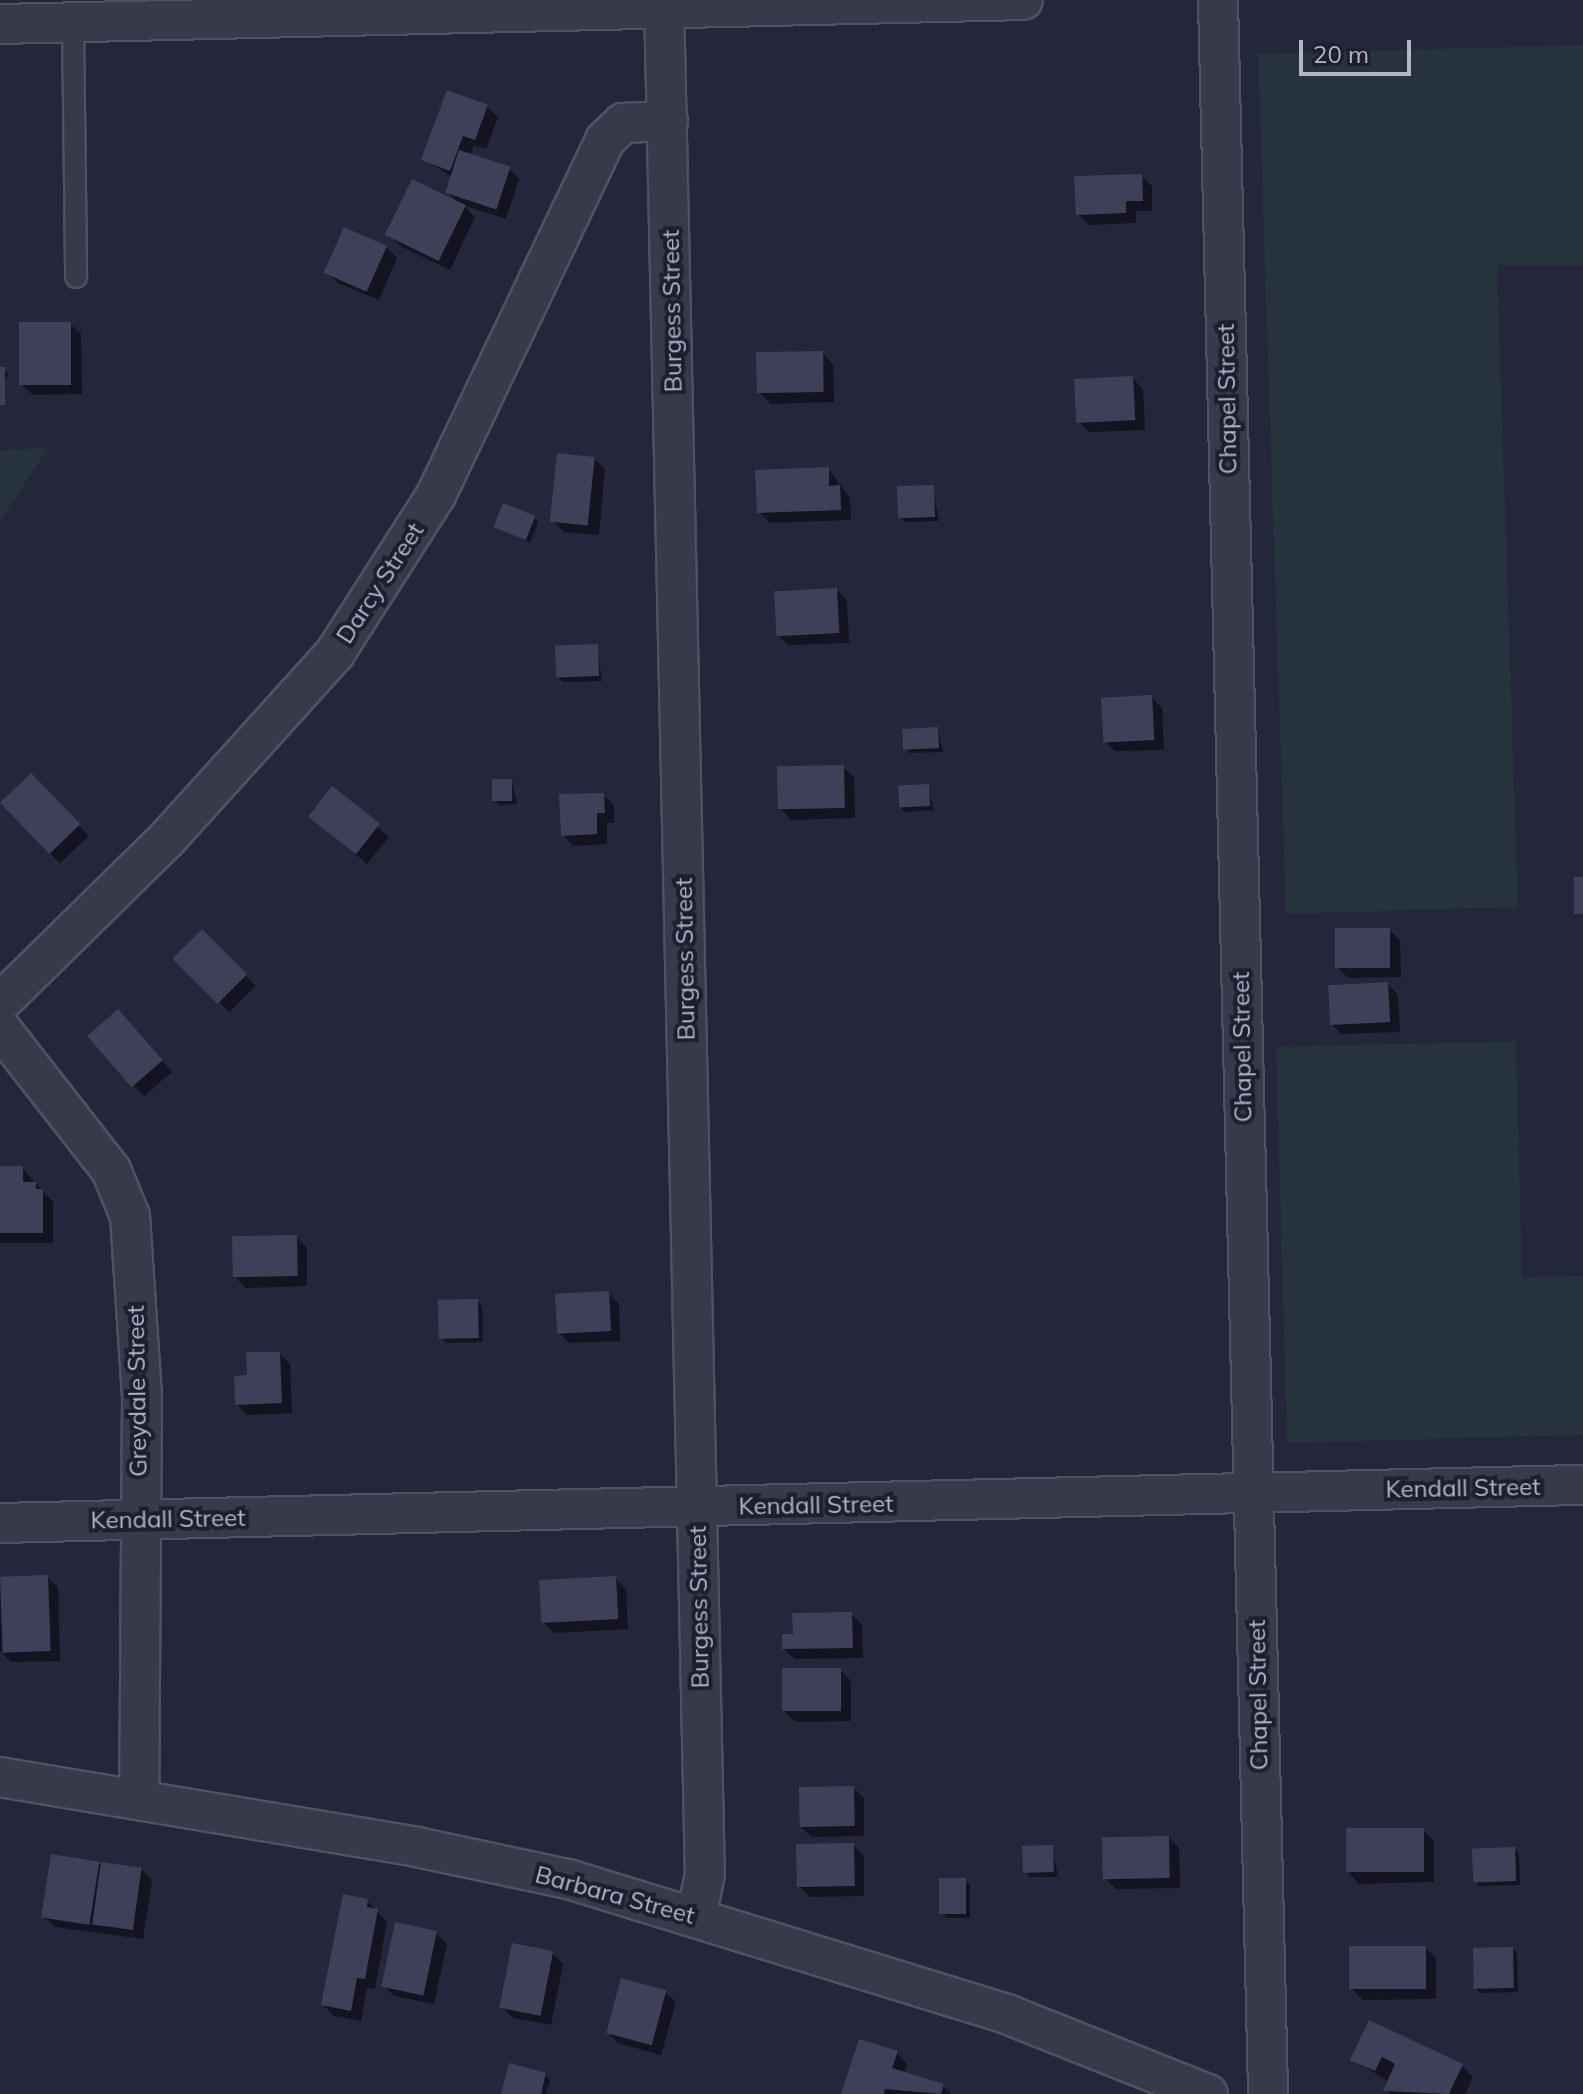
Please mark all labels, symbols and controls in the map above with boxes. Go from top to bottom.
scale bar [1303,24,1415,74]
text: 20 m [1313,39,1369,69]
street label: Burgess Street [656,229,688,393]
street label: Chapel Street [1211,323,1243,475]
street label: Darcy Street [330,517,430,649]
street label: Burgess Street [669,877,701,1041]
street label: Chapel Street [1226,971,1258,1123]
street label: Greydale Street [121,1305,153,1477]
street label: Kendall Street [1385,1472,1541,1504]
street label: Kendall Street [738,1489,894,1521]
street label: Kendall Street [90,1503,246,1535]
street label: Burgess Street [683,1525,715,1689]
street label: Chapel Street [1242,1619,1274,1771]
street label: Barbara Street [532,1860,698,1930]

